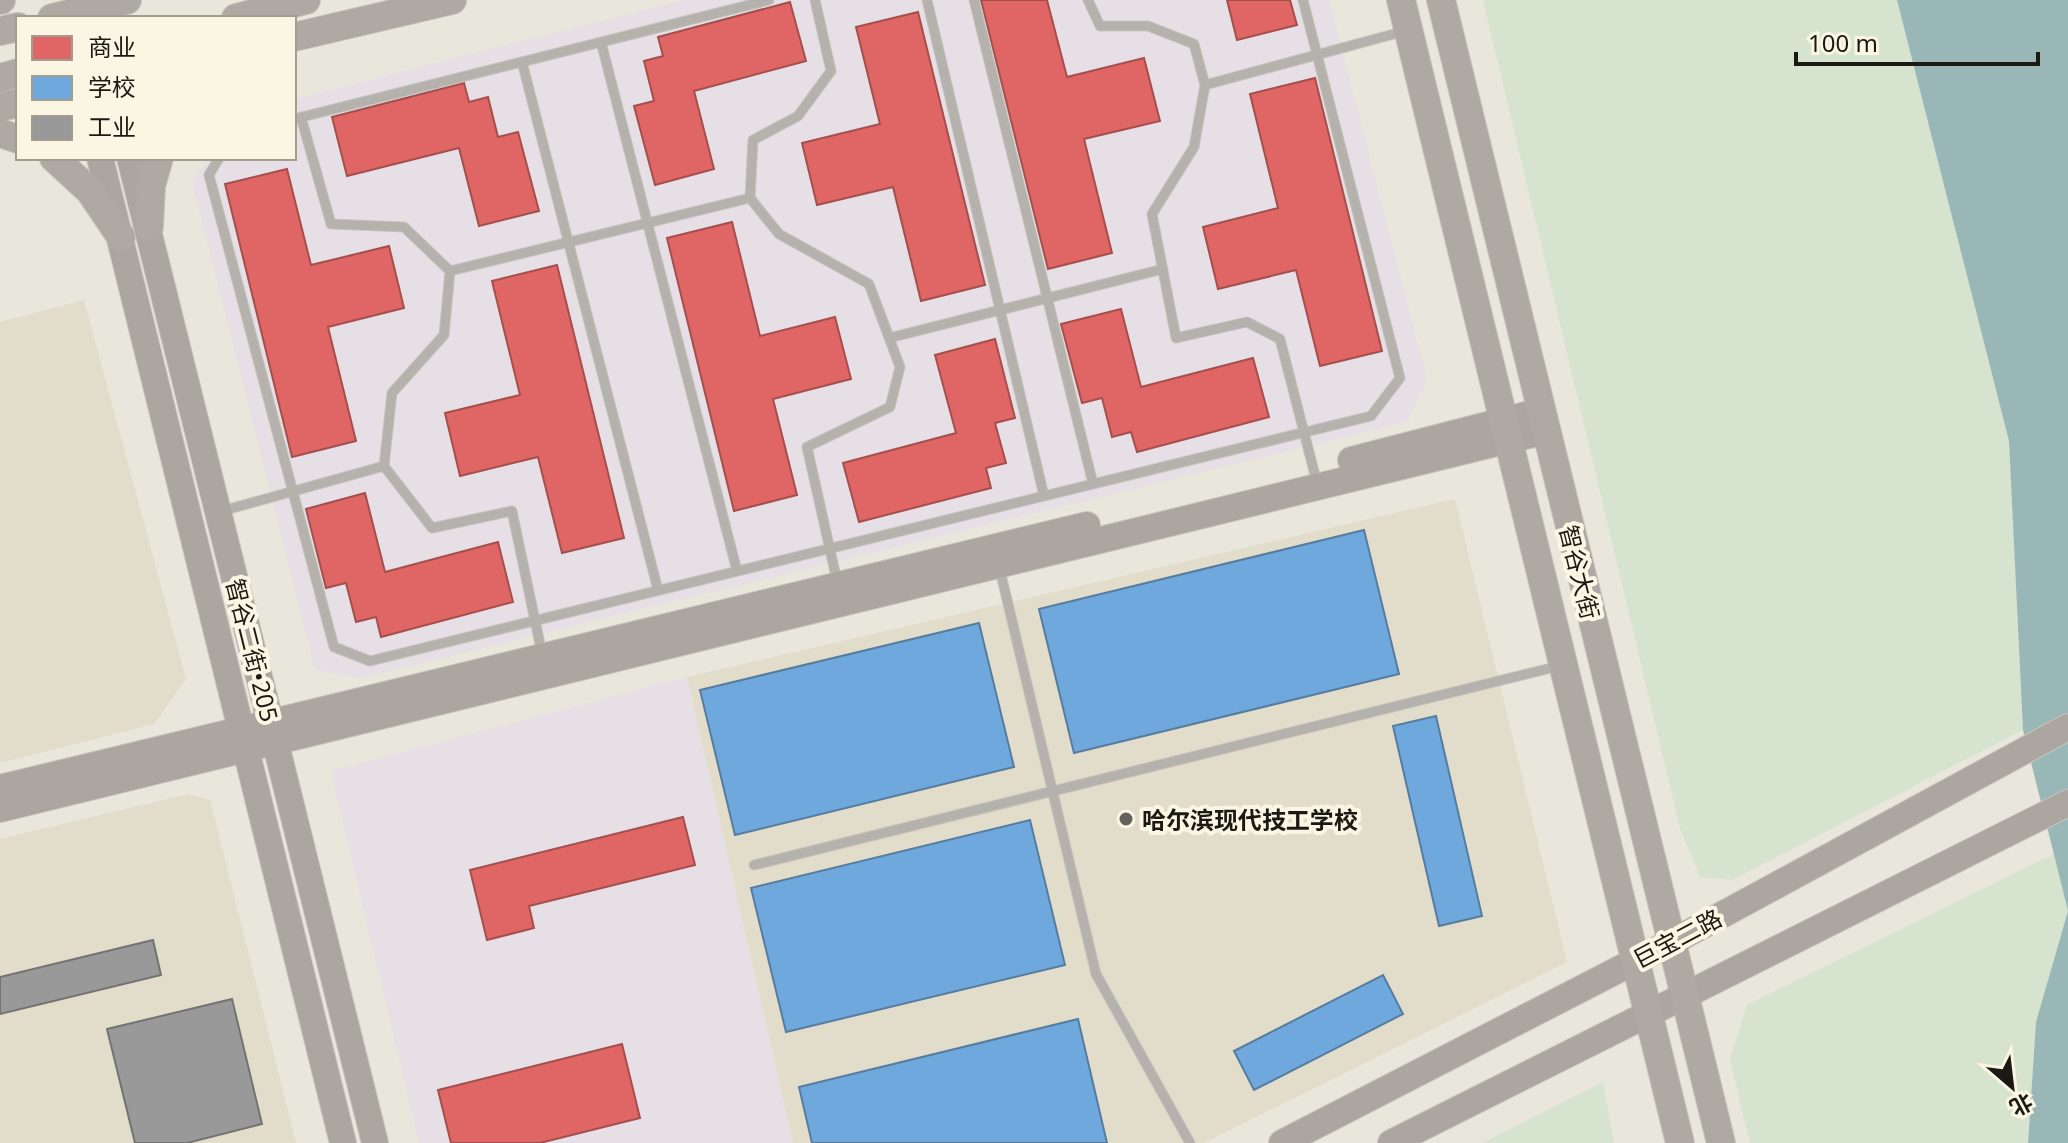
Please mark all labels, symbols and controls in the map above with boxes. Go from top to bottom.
legend [16,16,296,160]
scale bar [1796,16,2038,66]
text: 100 m [1808,26,1878,59]
text: 商业 [88,30,136,63]
text: 学校 [88,70,136,103]
text: 工业 [88,110,136,143]
street label: 智谷大街 [1552,521,1608,623]
street label: 智谷二街•205 [219,575,287,725]
place label: 哈尔滨现代技工学校 [1142,803,1358,836]
marker: 哈尔滨现代技工学校 [1117,810,1135,828]
street label: 巨宝二路 [1627,901,1727,975]
north arrow [1972,1047,2052,1127]
text: 北 [2005,1087,2039,1124]

